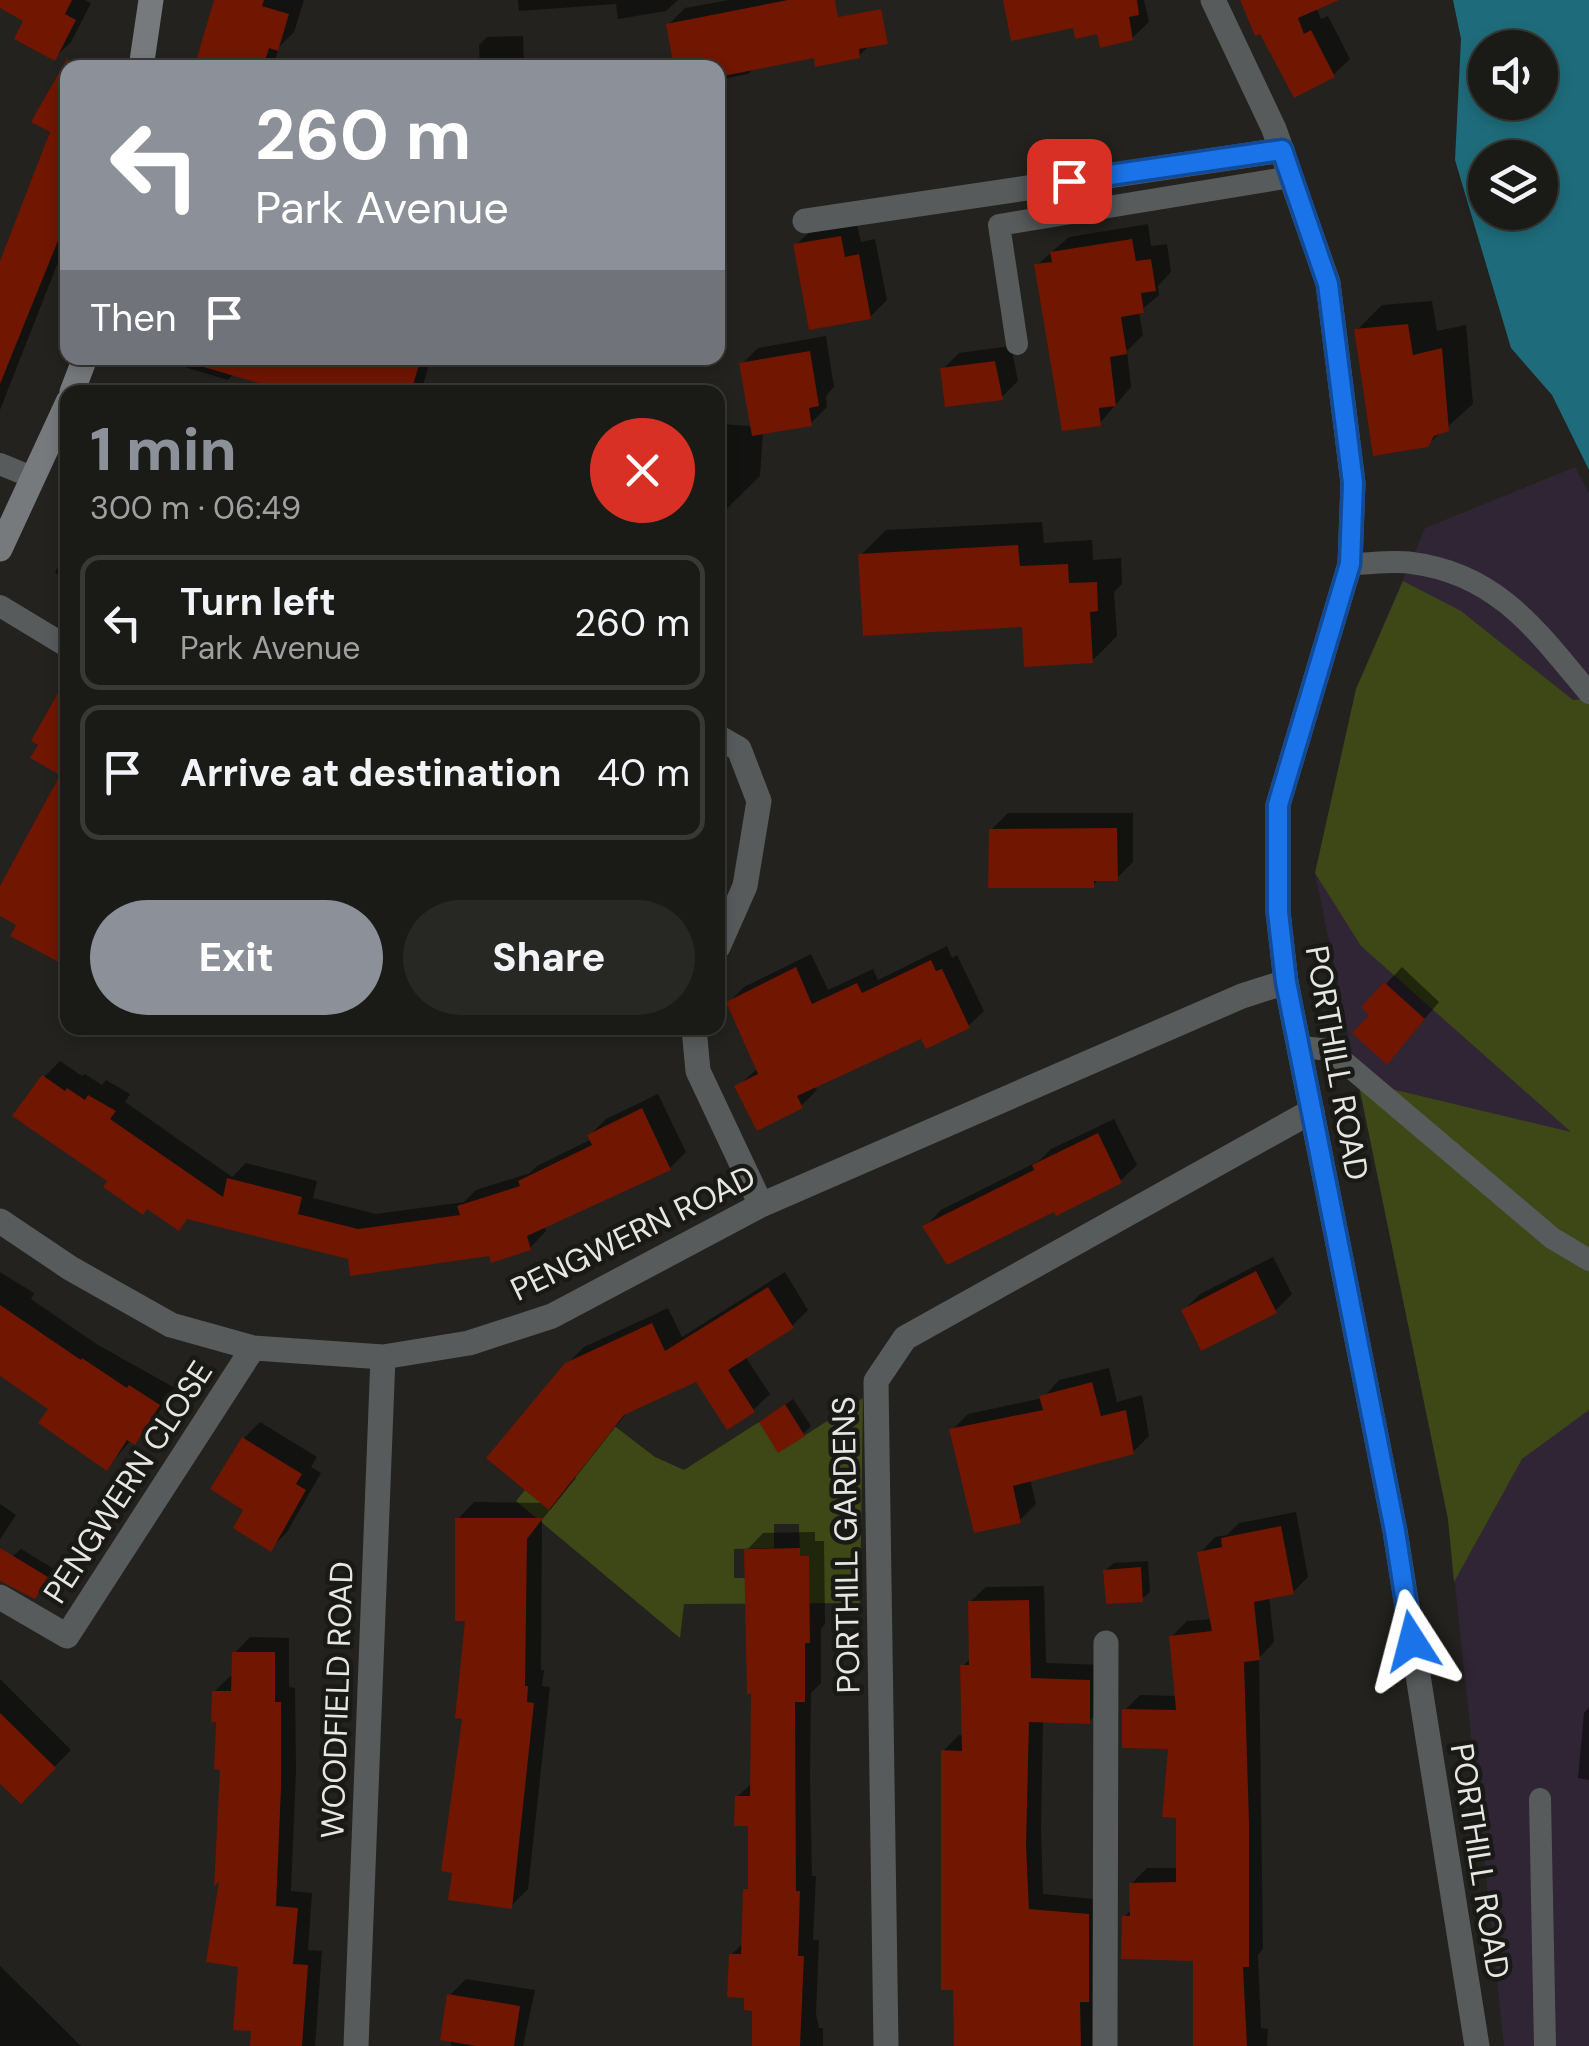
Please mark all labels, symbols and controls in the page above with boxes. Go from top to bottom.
map controls [1468,30,1558,230]
button: sound [1468,30,1558,120]
text: 260 m [255,90,471,181]
icon: left [90,100,220,230]
pin [1027,139,1112,224]
button: layers [1468,140,1558,230]
icon: arrive [1042,154,1097,209]
text: Park Avenue [255,178,509,237]
icon: arrive [197,290,252,345]
text: Then [90,293,177,343]
text: 1 min [90,410,237,489]
button: close [590,418,695,523]
text: 300 m · 06:49 [90,487,301,529]
text: Turn left [180,577,336,627]
icon: left [95,595,150,650]
text: 260 m [574,598,690,648]
text: Park Avenue [180,627,360,669]
icon: arrive [95,745,150,800]
text: Arrive at destination [180,748,562,798]
text: 40 m [597,748,690,798]
button: Exit [90,900,383,1015]
button: Share [403,900,695,1015]
street label: PORTHILL ROAD [1296,943,1378,1183]
street label: PENGWERN ROAD [504,1156,762,1310]
street label: PENGWERN CLOSE [34,1353,222,1611]
street label: PORTHILL GARDENS [822,1396,870,1694]
street label: WOODFIELD ROAD [311,1561,363,1839]
position arrow [1360,1589,1464,1693]
street label: PORTHILL ROAD [1441,1741,1519,1981]

